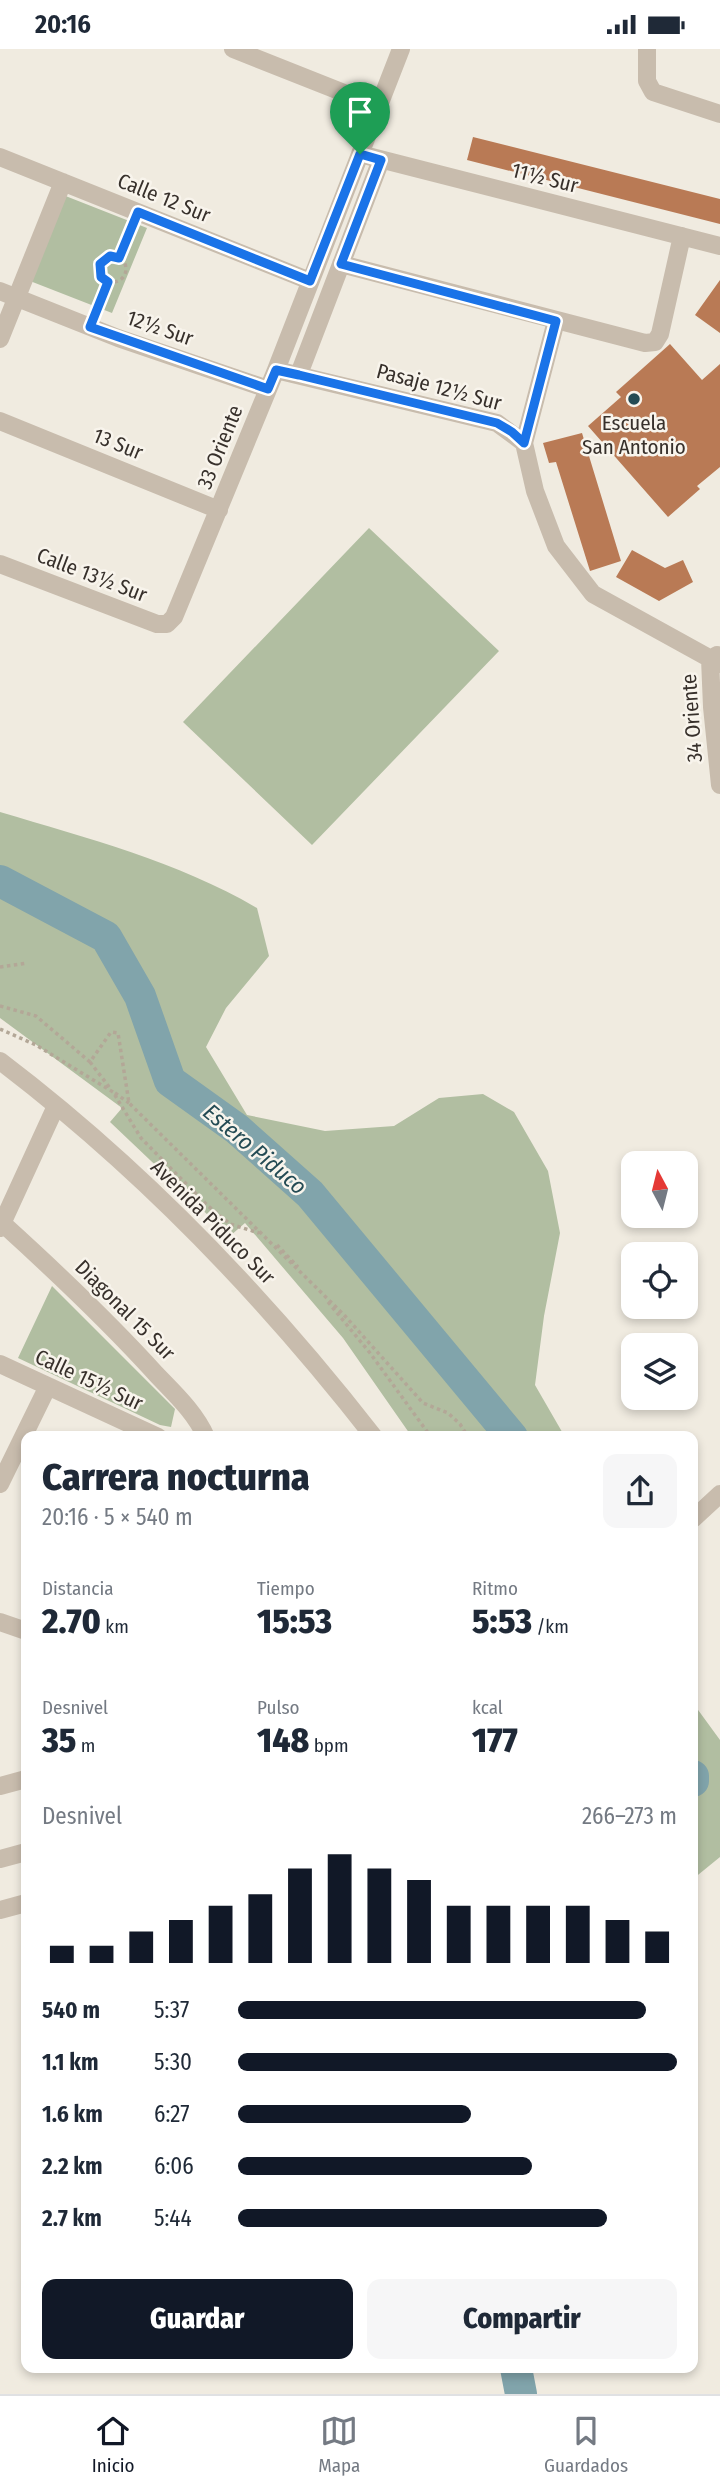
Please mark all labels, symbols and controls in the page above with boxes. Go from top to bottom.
text: 20:16 [35,9,91,40]
pin [330,82,390,154]
icon: arrive [341,93,379,131]
street label: 11½ Sur [509,157,582,199]
street label: Calle 12 Sur [114,168,215,229]
street label: 12½ Sur [123,304,197,352]
street label: Pasaje 12½ Sur [374,358,505,416]
marker: Escuela San Antonio [626,391,642,407]
street label: 33 Oriente [191,401,249,493]
place label: Escuela San Antonio [582,410,686,460]
street label: 13 Sur [89,422,147,466]
street label: Calle 13½ Sur [33,542,151,608]
street label: 34 Oriente [676,673,708,763]
water label: Estero Piduco [198,1098,312,1200]
north arrow [621,1151,698,1229]
map controls [621,1151,698,1410]
street label: Avenida Piduco Sur [145,1154,281,1290]
button: locate [621,1242,698,1319]
street label: Diagonal 15 Sur [69,1254,181,1366]
button: layers [621,1333,698,1410]
street label: Calle 15½ Sur [31,1344,148,1417]
text: Carrera nocturna [42,1454,310,1500]
button: share [603,1454,677,1528]
text: 20:16 · 5 × 540 m [42,1503,193,1531]
text: Distancia [42,1577,114,1600]
text: Tiempo [257,1577,315,1600]
text: Ritmo [472,1577,518,1600]
text: 2.70 [42,1600,101,1642]
text: 15:53 [257,1600,332,1642]
text: 5:53 [472,1600,532,1642]
text: km [101,1615,129,1638]
text: /km [532,1615,569,1638]
text: Desnivel [42,1696,108,1719]
text: Pulso [257,1696,300,1719]
text: kcal [472,1696,503,1719]
text: 35 [42,1719,76,1761]
text: 148 [257,1719,309,1761]
text: 177 [472,1719,518,1761]
text: m [76,1734,95,1757]
text: bpm [309,1734,349,1757]
text: Desnivel [42,1802,122,1830]
text: 266–273 m [582,1802,677,1830]
text: 540 m [42,1996,100,2024]
text: 5:37 [154,1996,189,2024]
text: 1.1 km [42,2048,98,2076]
text: 5:30 [154,2048,192,2076]
text: 1.6 km [42,2100,103,2128]
text: 6:27 [154,2100,190,2128]
text: 2.2 km [42,2152,103,2180]
text: 6:06 [154,2152,194,2180]
text: 2.7 km [42,2204,102,2232]
text: 5:44 [154,2204,192,2232]
button: Guardar [42,2279,353,2359]
button: Compartir [367,2279,677,2359]
tab: Inicio [92,2412,135,2477]
tab: Mapa [318,2412,360,2477]
tab: Guardados [544,2412,628,2477]

